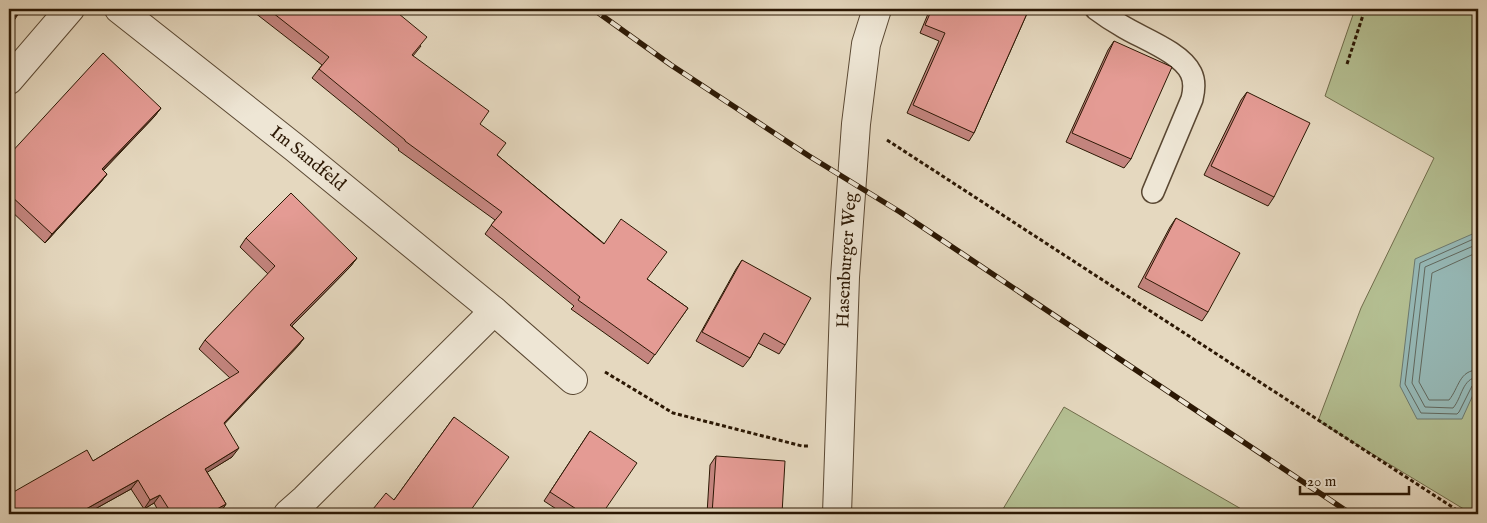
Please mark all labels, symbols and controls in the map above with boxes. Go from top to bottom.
street label: Im Sandfeld [265,121,351,197]
street label: Hasenburger Weg [832,191,863,328]
scale bar [1300,463,1408,495]
text: 20 m [1307,472,1337,491]

